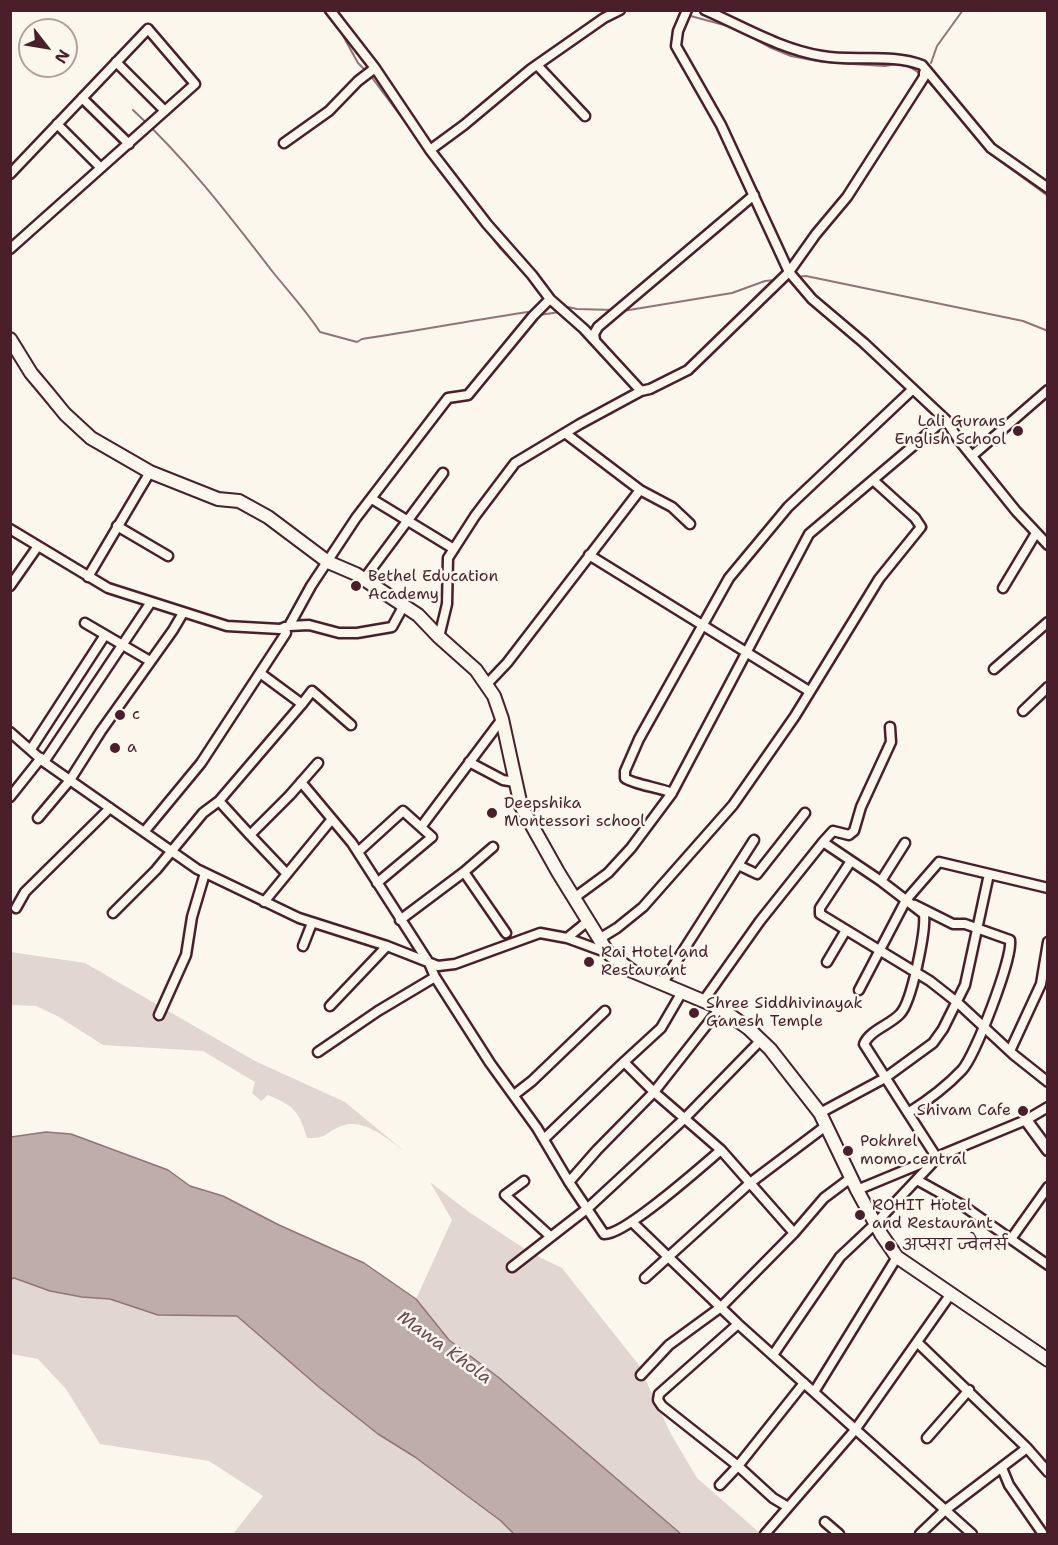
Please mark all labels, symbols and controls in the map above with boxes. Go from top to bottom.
north arrow [18,18,78,78]
text: N [50,46,74,67]
place label: Lali Gurans English School [895,412,1006,450]
marker: Lali Gurans English School [1011,424,1025,438]
place label: Bethel Education Academy [368,567,498,605]
marker: Bethel Education Academy [349,579,363,593]
place label: c [132,705,140,725]
marker: c [113,708,127,722]
place label: a [127,738,137,758]
marker: a [108,741,122,755]
place label: Deepshika Montessori school [504,794,645,832]
marker: Deepshika Montessori school [485,806,499,820]
place label: Rai Hotel and Restaurant [601,943,708,981]
marker: Rai Hotel and Restaurant [582,955,596,969]
place label: Shree Siddhivinayak Ganesh Temple [706,994,863,1032]
marker: Shree Siddhivinayak Ganesh Temple [687,1006,701,1020]
place label: Shivam Cafe [917,1101,1011,1121]
marker: Shivam Cafe [1016,1104,1030,1118]
place label: Pokhrel momo central [860,1132,967,1170]
marker: Pokhrel momo central [841,1144,855,1158]
place label: ROHIT Hotel and Restaurant [872,1196,993,1234]
marker: ROHIT Hotel and Restaurant [853,1208,867,1222]
place label: अप्सरा ज्वेलर्स [902,1236,1008,1256]
marker: अप्सरा ज्वेलर्स [883,1239,897,1253]
water label: Mawa Khola [393,1307,495,1389]

